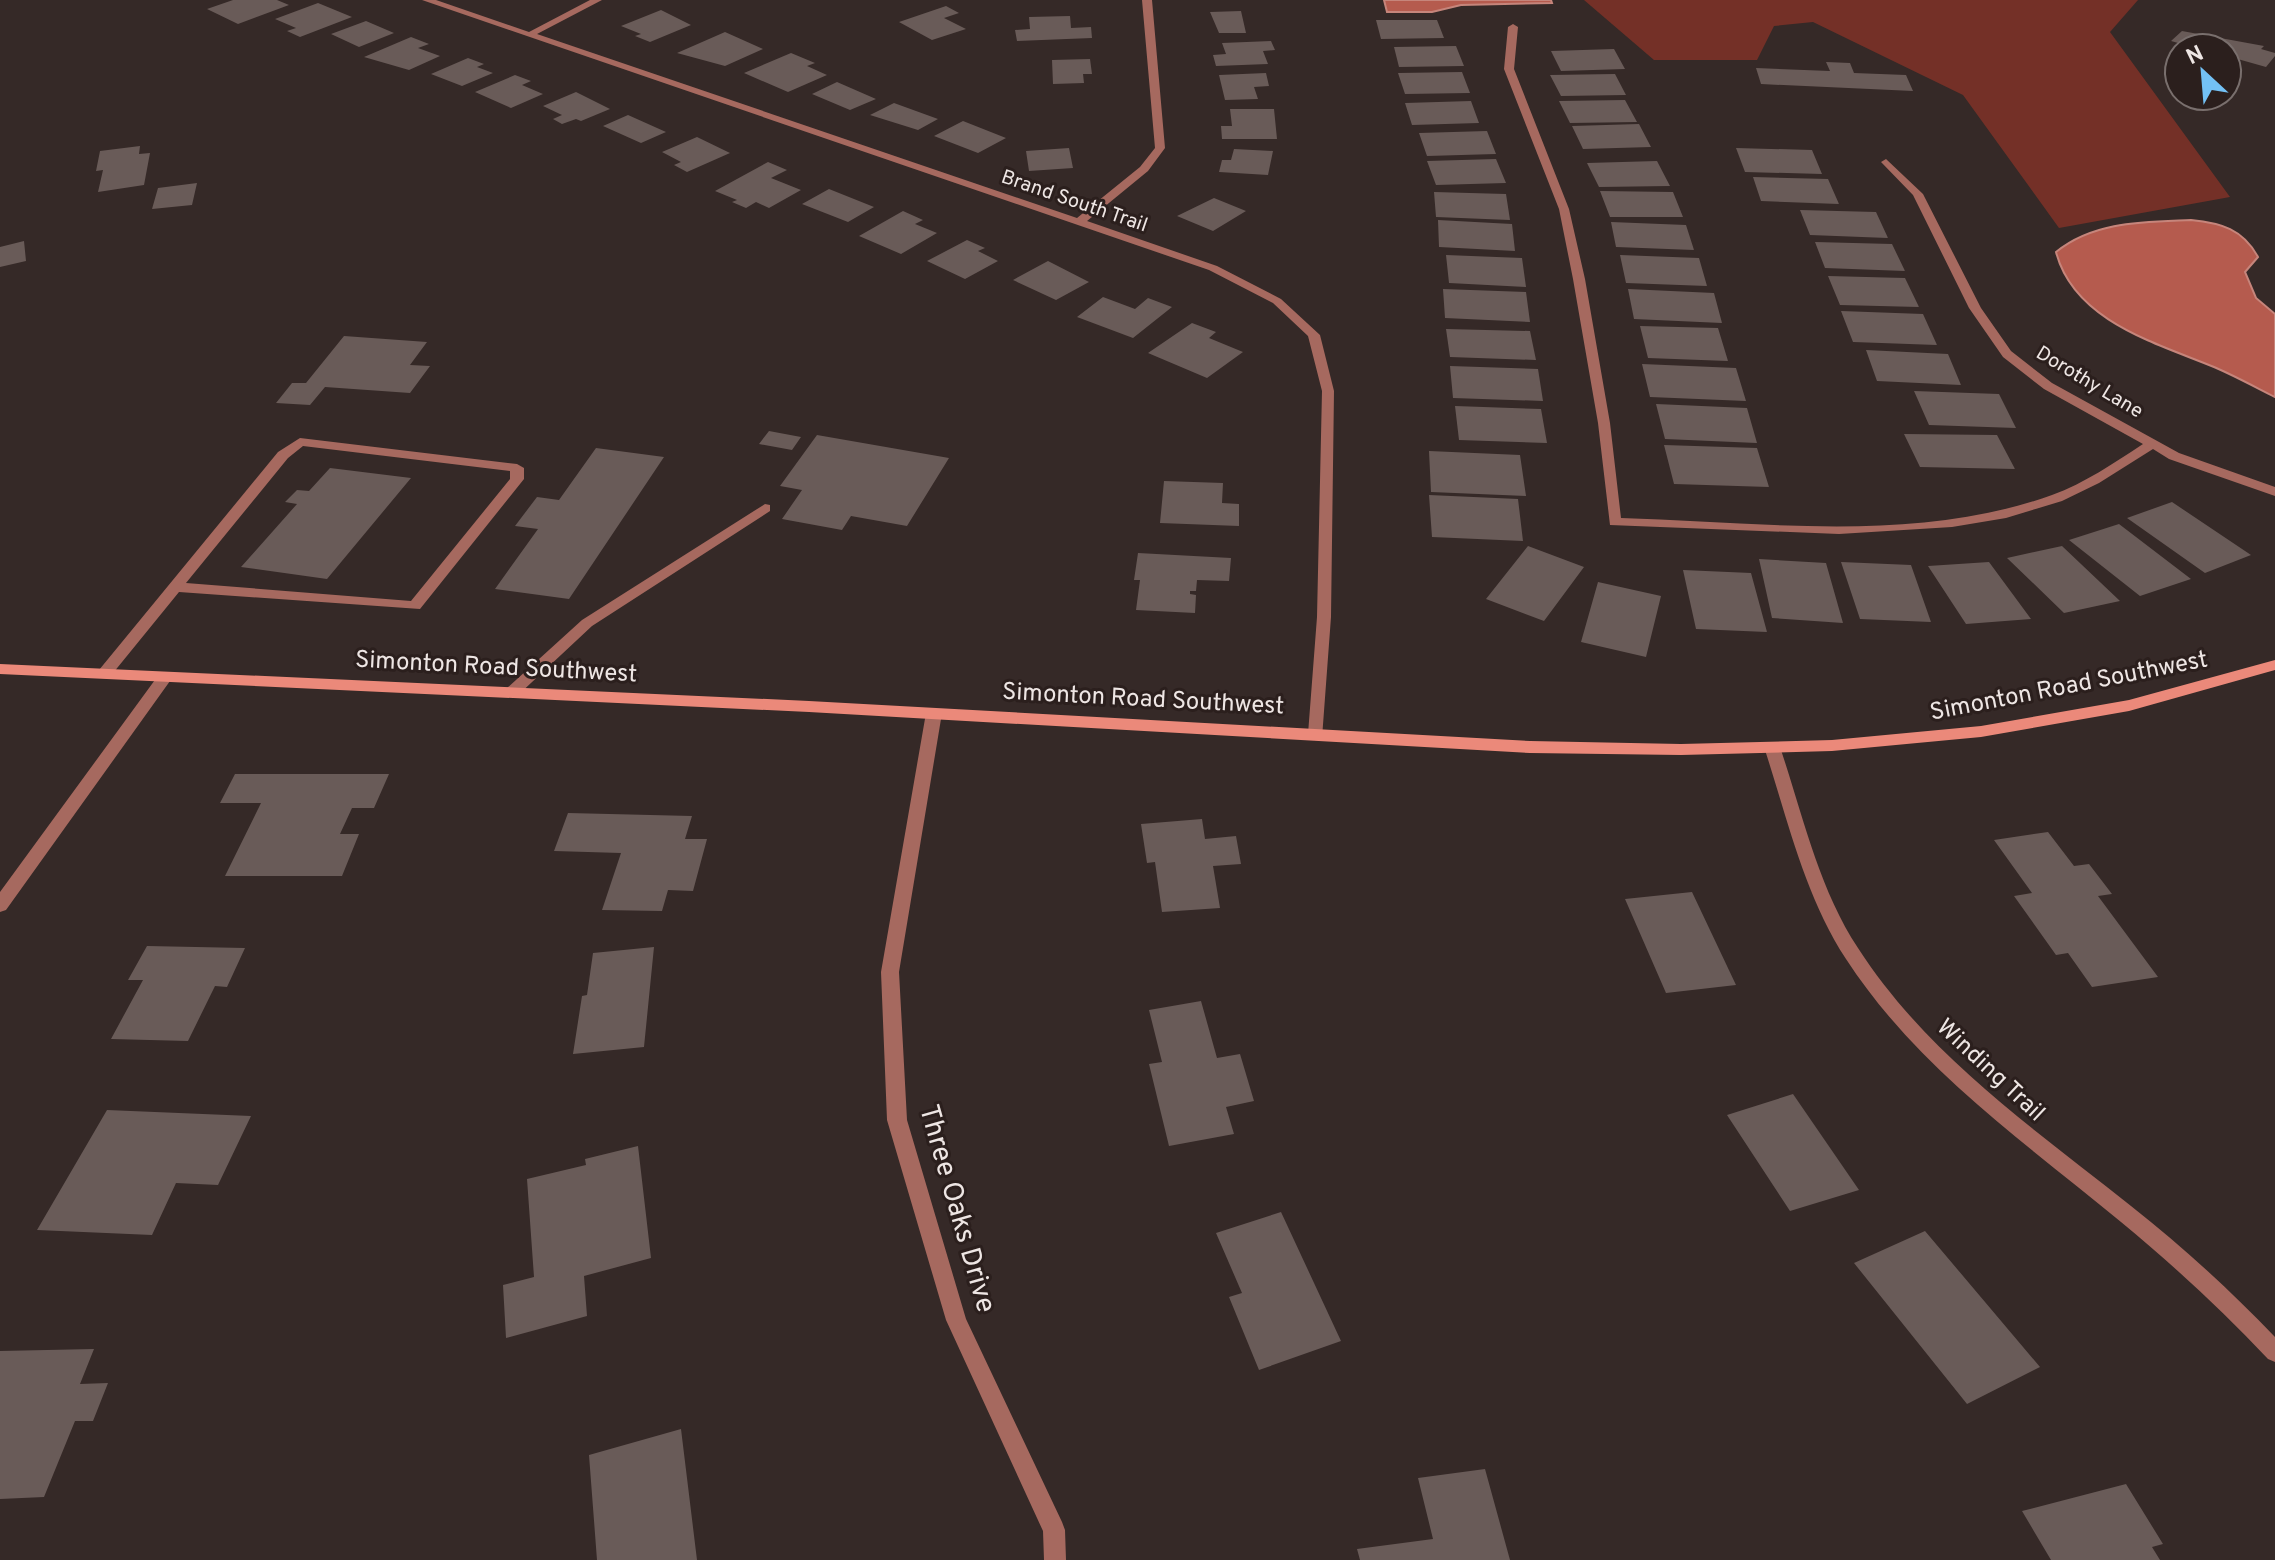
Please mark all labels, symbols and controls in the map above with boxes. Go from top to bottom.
north arrow [2163,32,2243,112]
text: N [2182,41,2208,72]
street label: Brand South Trail [997,165,1151,239]
street label: Dorothy Lane [2031,341,2147,425]
street label: Simonton Road Southwest [1928,645,2210,729]
street label: Simonton Road Southwest [354,646,638,690]
street label: Simonton Road Southwest [1001,678,1285,722]
street label: Winding Trail [1929,1013,2051,1129]
street label: Three Oaks Drive [909,1101,1003,1317]

